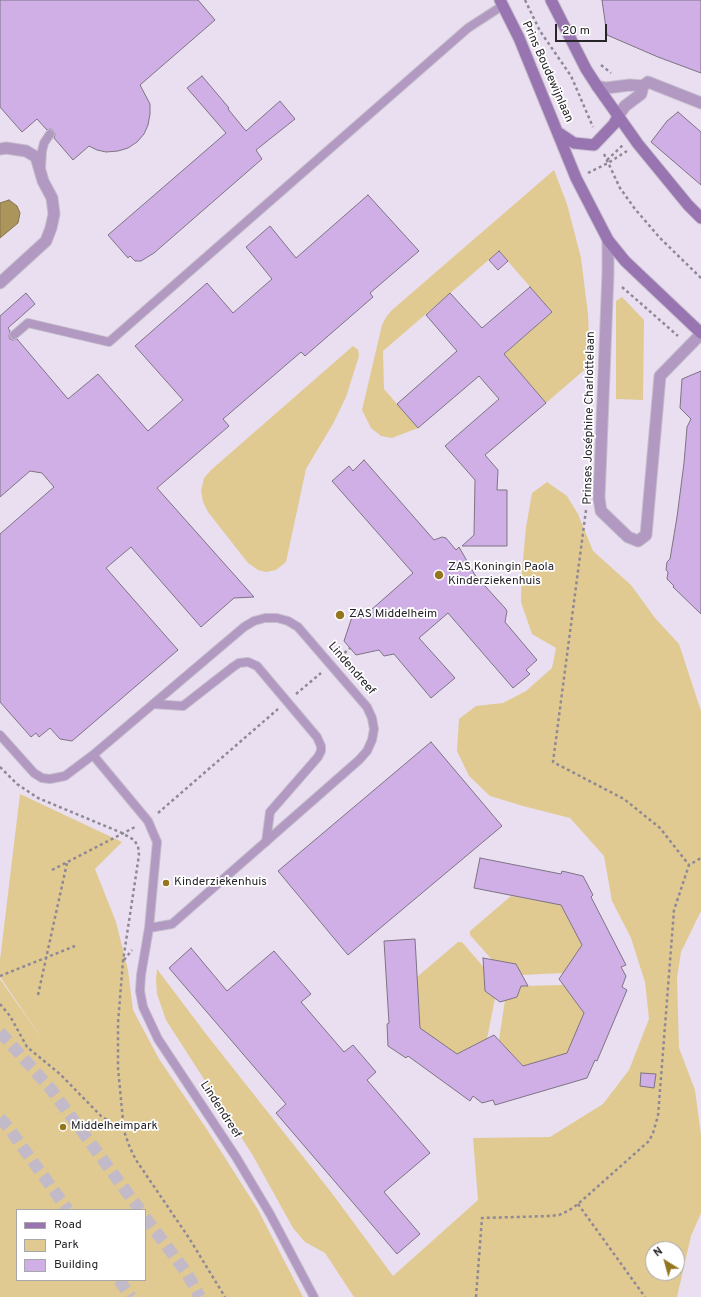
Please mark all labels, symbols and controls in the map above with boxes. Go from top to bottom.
scale bar [557,16,609,42]
street label: Prins Boudewijnlaan [518,19,576,125]
text: 20 m [562,23,590,39]
street label: Prinses Joséphine Charlottelaan [581,331,599,505]
place label: ZAS Koningin Paola Kinderziekenhuis [448,561,554,589]
marker: ZAS Koningin Paola Kinderziekenhuis [433,569,445,581]
place label: ZAS Middelheim [349,608,437,622]
marker: ZAS Middelheim [334,609,346,621]
street label: Lindendreef [324,640,378,698]
place label: Kinderziekenhuis [174,876,267,890]
marker: Kinderziekenhuis [161,878,171,888]
street label: Lindendreef [196,1079,244,1141]
place label: Middelheimpark [71,1120,158,1134]
marker: Middelheimpark [58,1122,68,1132]
legend [16,1209,146,1281]
text: Road [54,1217,82,1233]
text: Park [54,1237,79,1253]
north arrow [645,1241,685,1281]
text: N [651,1244,666,1260]
text: Building [54,1257,98,1273]

